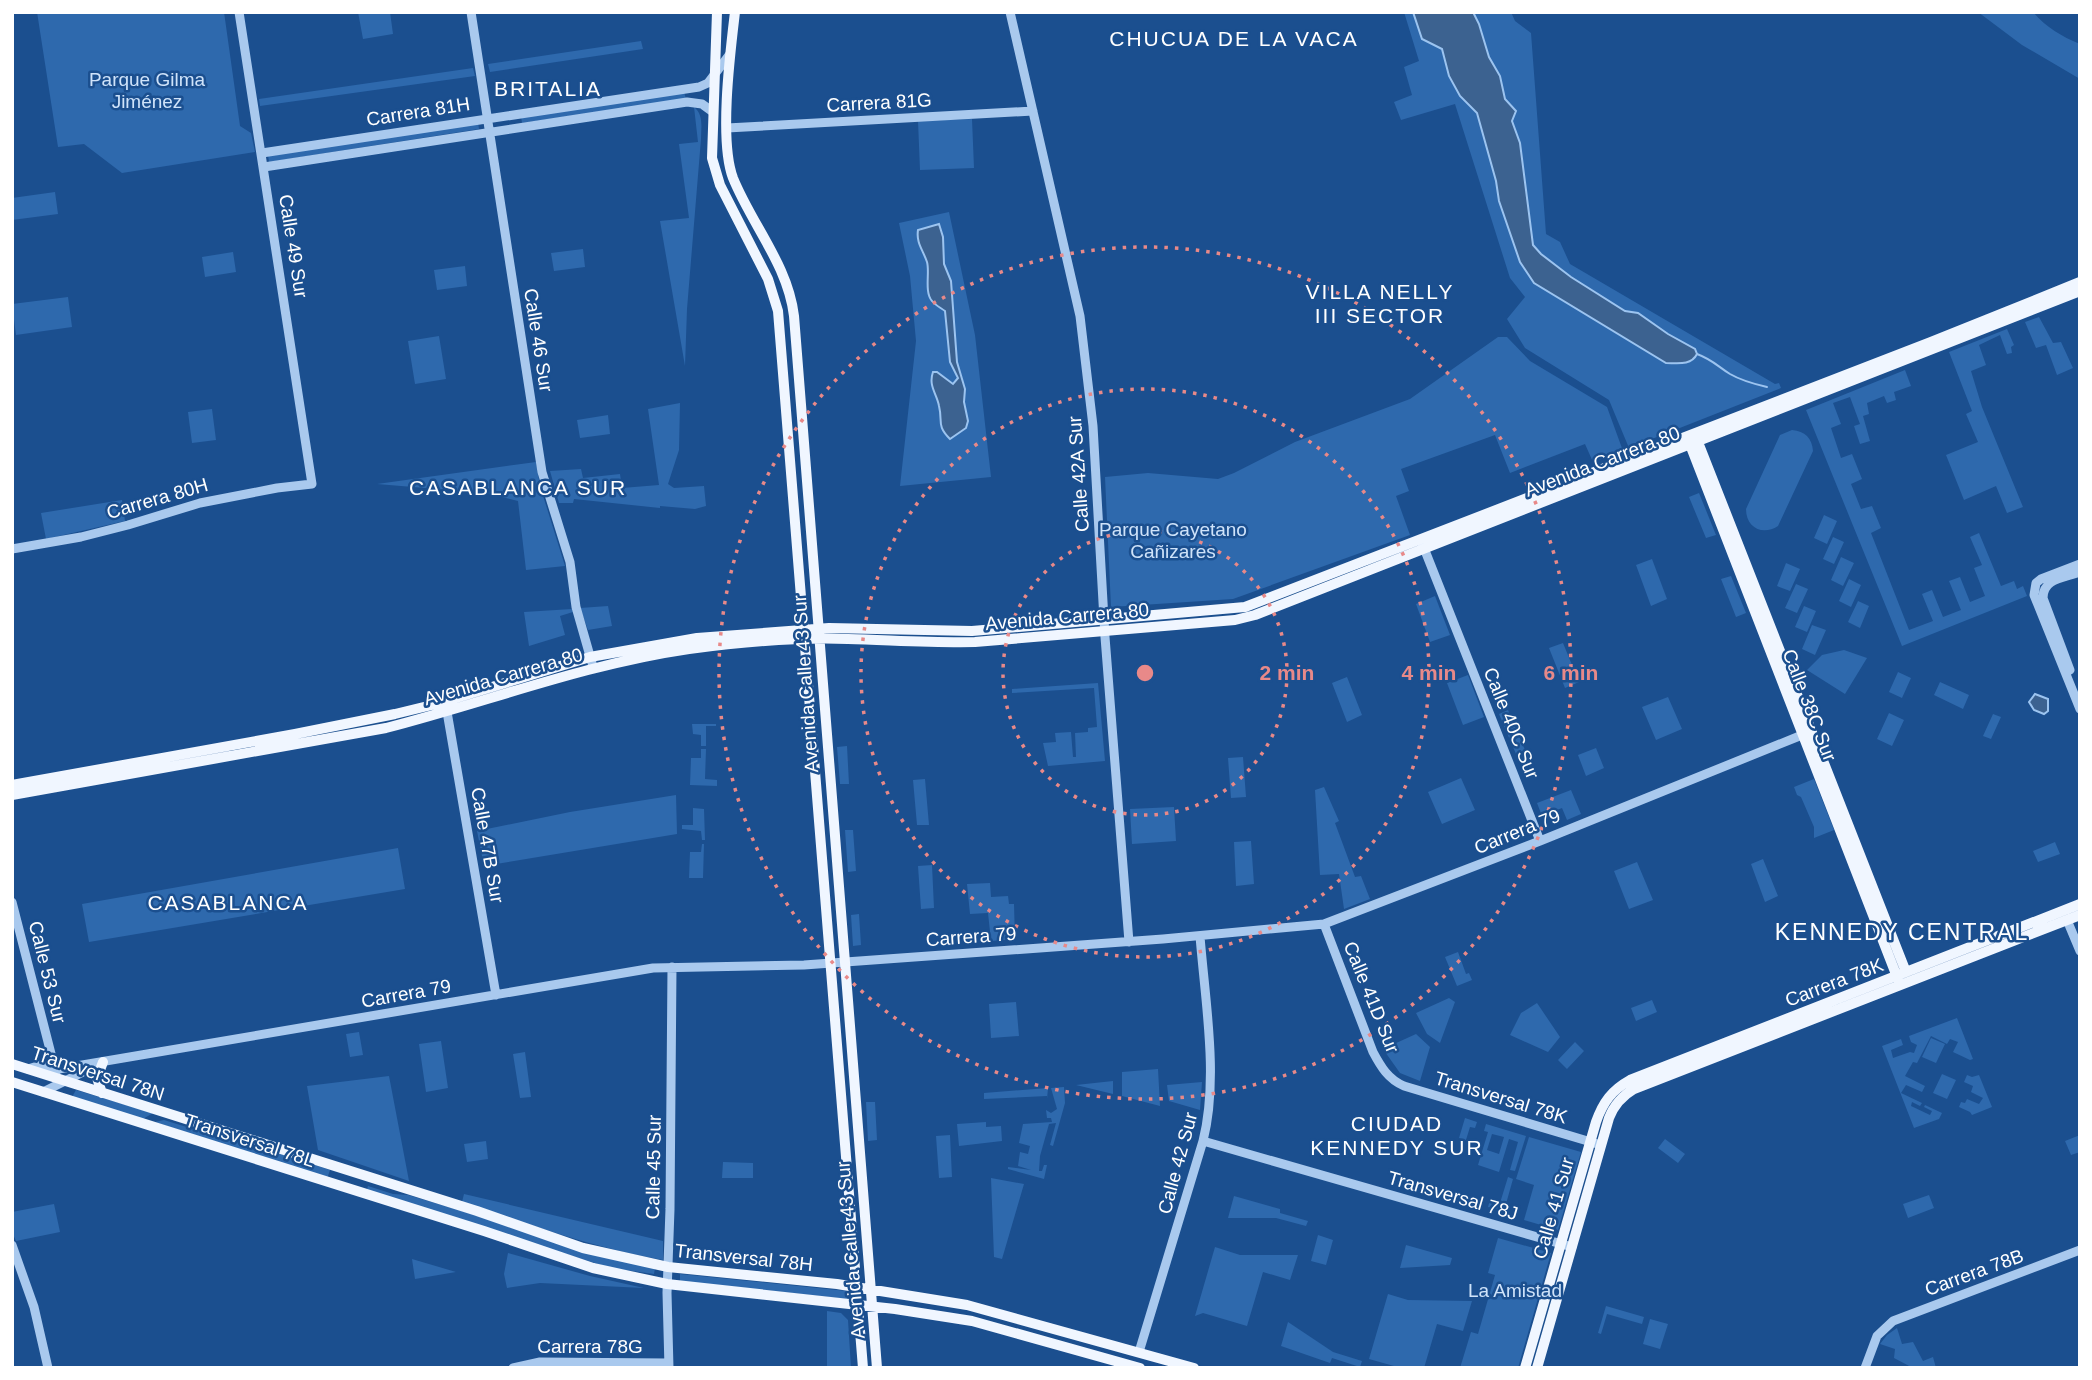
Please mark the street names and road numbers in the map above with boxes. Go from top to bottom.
street label: Carrera 81G [826,89,932,116]
street label: Carrera 81H [365,93,471,130]
street label: Calle 49 Sur [275,193,312,300]
street label: Calle 46 Sur [520,287,557,394]
street label: Calle 42A Sur [1064,415,1093,533]
street label: Avenida Carrera 80 [1522,422,1683,501]
street label: Carrera 80H [104,474,210,523]
street label: Avenida Calle 43 Sur [789,594,822,774]
street label: Avenida Carrera 80 [984,599,1150,634]
street label: Avenida Carrera 80 [421,644,585,709]
street label: Calle 38C Sur [1779,646,1841,765]
street label: Calle 40C Sur [1480,664,1544,783]
street label: Calle 47B Sur [467,786,508,905]
street label: Carrera 79 [1471,805,1563,858]
street label: Calle 53 Sur [25,919,71,1026]
street label: Carrera 79 [925,923,1017,950]
street label: Calle 41D Sur [1340,938,1404,1057]
street label: Carrera 78K [1782,954,1887,1011]
street label: Carrera 79 [360,975,453,1012]
street label: Transversal 78N [29,1042,167,1105]
street label: Transversal 78K [1432,1067,1570,1128]
street label: Calle 42 Sur [1154,1109,1201,1216]
street label: Transversal 78L [182,1110,318,1171]
street label: Calle 45 Sur [642,1114,665,1219]
street label: Calle 41 Sur [1529,1154,1578,1261]
street label: Avenida Calle 43 Sur [832,1160,869,1340]
street label: Transversal 78J [1385,1167,1520,1224]
street label: Transversal 78H [674,1240,814,1275]
street label: Carrera 78B [1922,1245,2026,1300]
street label: Carrera 78G [537,1336,643,1357]

